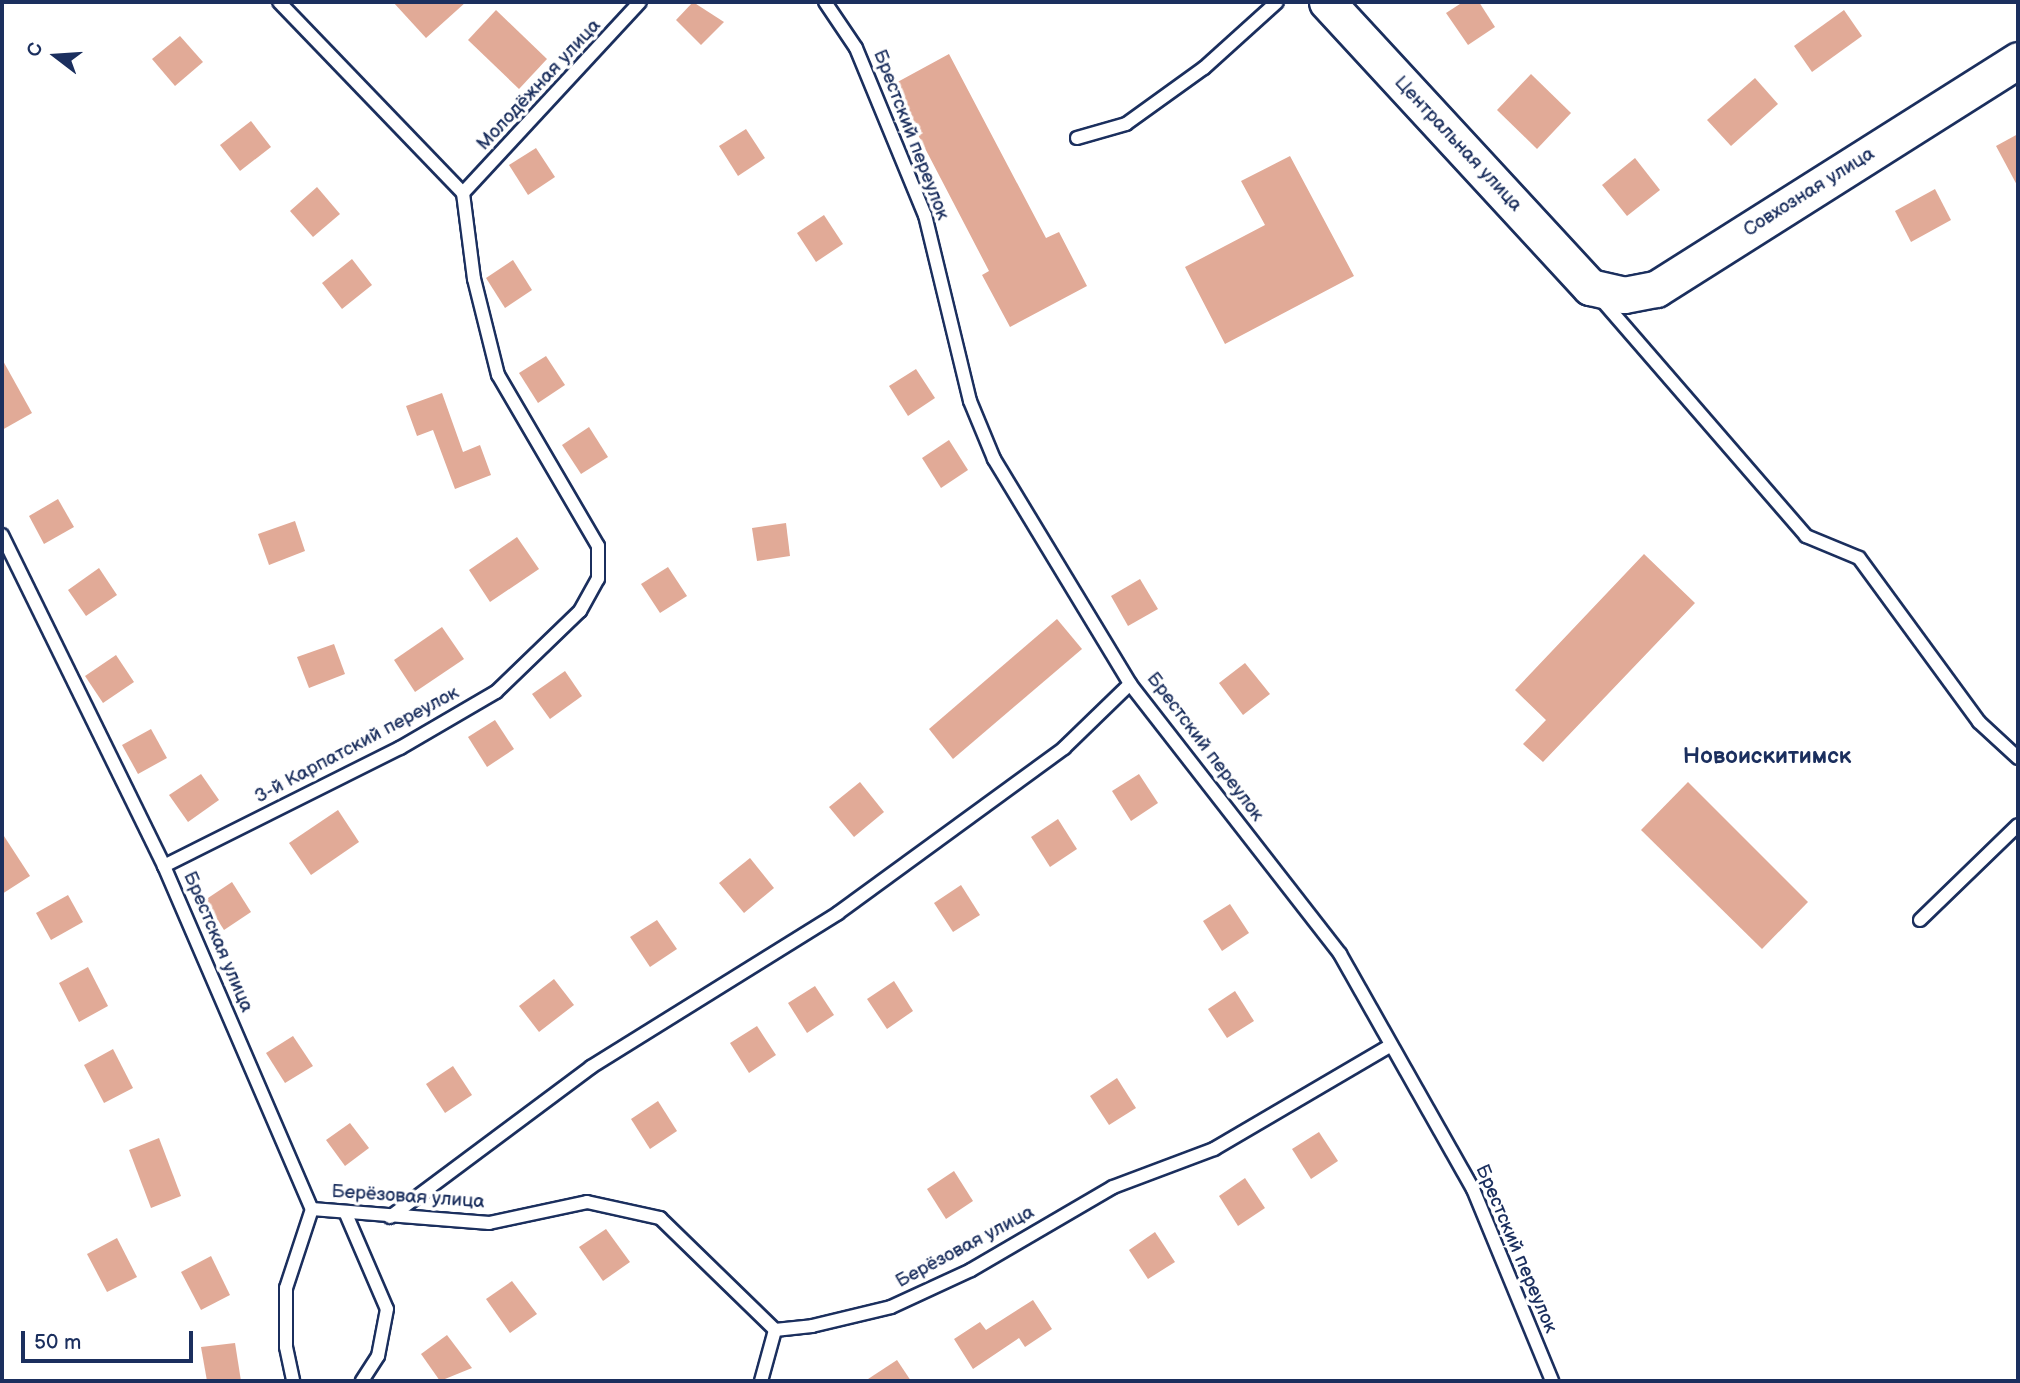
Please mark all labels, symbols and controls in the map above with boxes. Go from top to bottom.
street label: Молодёжная улица [472,15,606,155]
north arrow [21,21,91,91]
text: С [23,40,48,59]
street label: Брестский переулок [868,47,954,223]
street label: Центральная улица [1389,71,1527,217]
street label: Совхозная улица [1739,143,1879,241]
street label: Брестский переулок [1142,668,1268,826]
street label: 3-й Карпатский переулок [251,681,463,809]
district label: Новоискитимск [1683,742,1851,770]
street label: Брестская улица [178,868,258,1016]
street label: Брестский переулок [1470,1161,1562,1337]
street label: Берёзовая улица [331,1180,485,1214]
street label: Берёзовая улица [892,1201,1038,1293]
scale bar [24,1316,196,1360]
text: 50 m [34,1330,81,1355]

